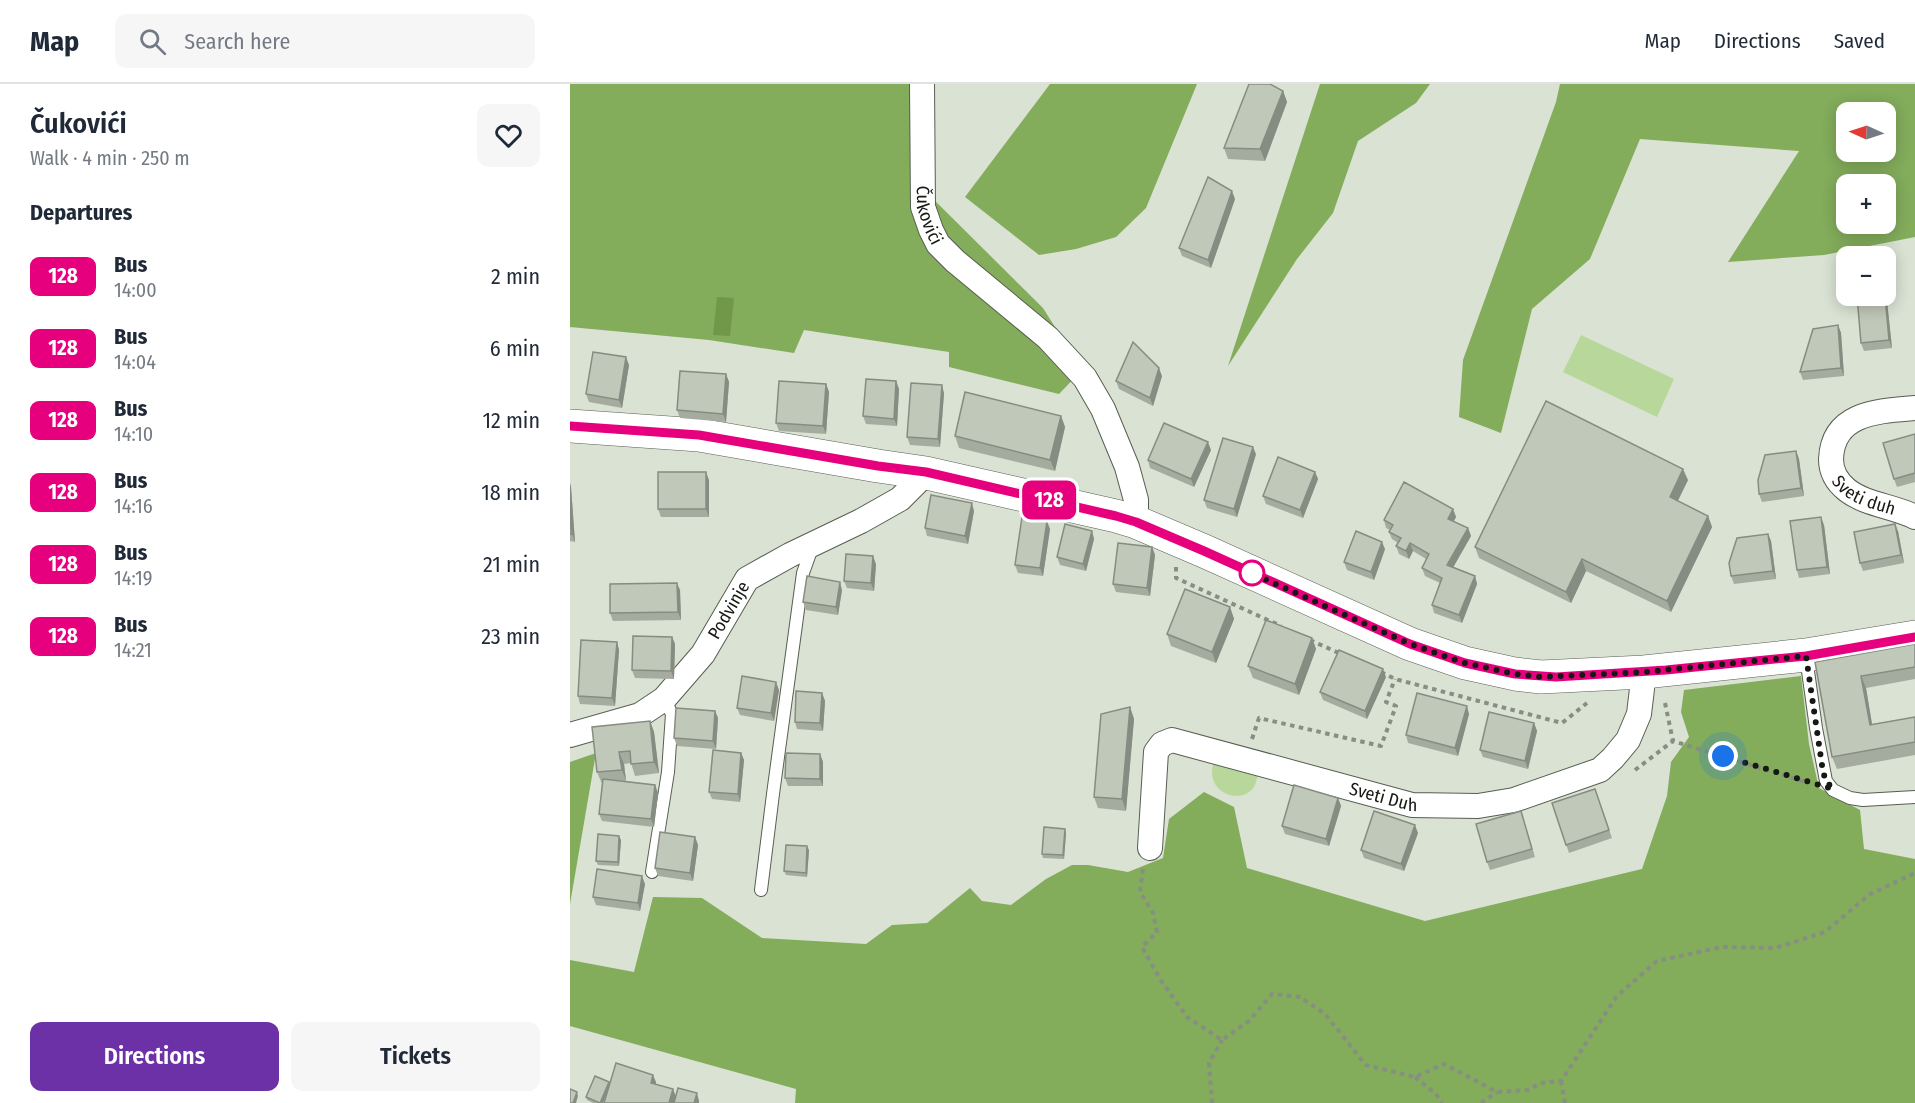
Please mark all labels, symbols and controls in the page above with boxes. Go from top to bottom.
search box [115,14,535,68]
text: Map [30,25,79,58]
icon: search [136,25,169,58]
text: Search here [184,28,290,55]
text: Map [1644,28,1681,54]
text: Directions [1714,28,1801,54]
text: Saved [1834,28,1885,54]
north arrow [1836,102,1896,162]
map controls [1836,102,1896,306]
button: heart [477,104,540,167]
text: Čukovići [30,107,127,140]
text: Walk · 4 min · 250 m [30,146,190,170]
button: + [1836,174,1896,234]
street label: Čukovići [912,186,948,248]
text: Departures [30,199,132,226]
button: − [1836,246,1896,306]
text: Bus [114,251,147,278]
text: 128 [48,263,78,289]
text: 2 min [491,263,540,290]
text: 14:00 [114,278,157,302]
text: Bus [114,323,147,350]
text: 128 [48,335,78,361]
text: 6 min [490,335,540,362]
text: 14:04 [114,350,156,374]
text: Bus [114,395,147,422]
text: 128 [48,407,78,433]
text: 12 min [482,407,540,434]
text: 14:10 [114,422,153,446]
text: Bus [114,467,147,494]
street label: Sveti duh [1827,471,1898,520]
text: 128 [48,479,78,505]
text: 18 min [481,479,540,506]
line badge: 128 [1014,480,1084,520]
text: 128 [1034,487,1064,513]
text: 14:16 [114,494,153,518]
text: Bus [114,539,147,566]
text: 128 [48,551,78,577]
text: 21 min [483,551,540,578]
unlabelled marker [1239,560,1265,586]
text: 14:19 [114,566,152,590]
street label: Podvinje [703,577,754,643]
text: Bus [114,611,147,638]
text: 128 [48,623,78,649]
text: 23 min [481,623,540,650]
text: 14:21 [114,638,152,662]
your location [1708,741,1738,771]
street label: Sveti Duh [1347,778,1417,816]
button: Directions [30,1022,279,1091]
button: Tickets [291,1022,540,1091]

